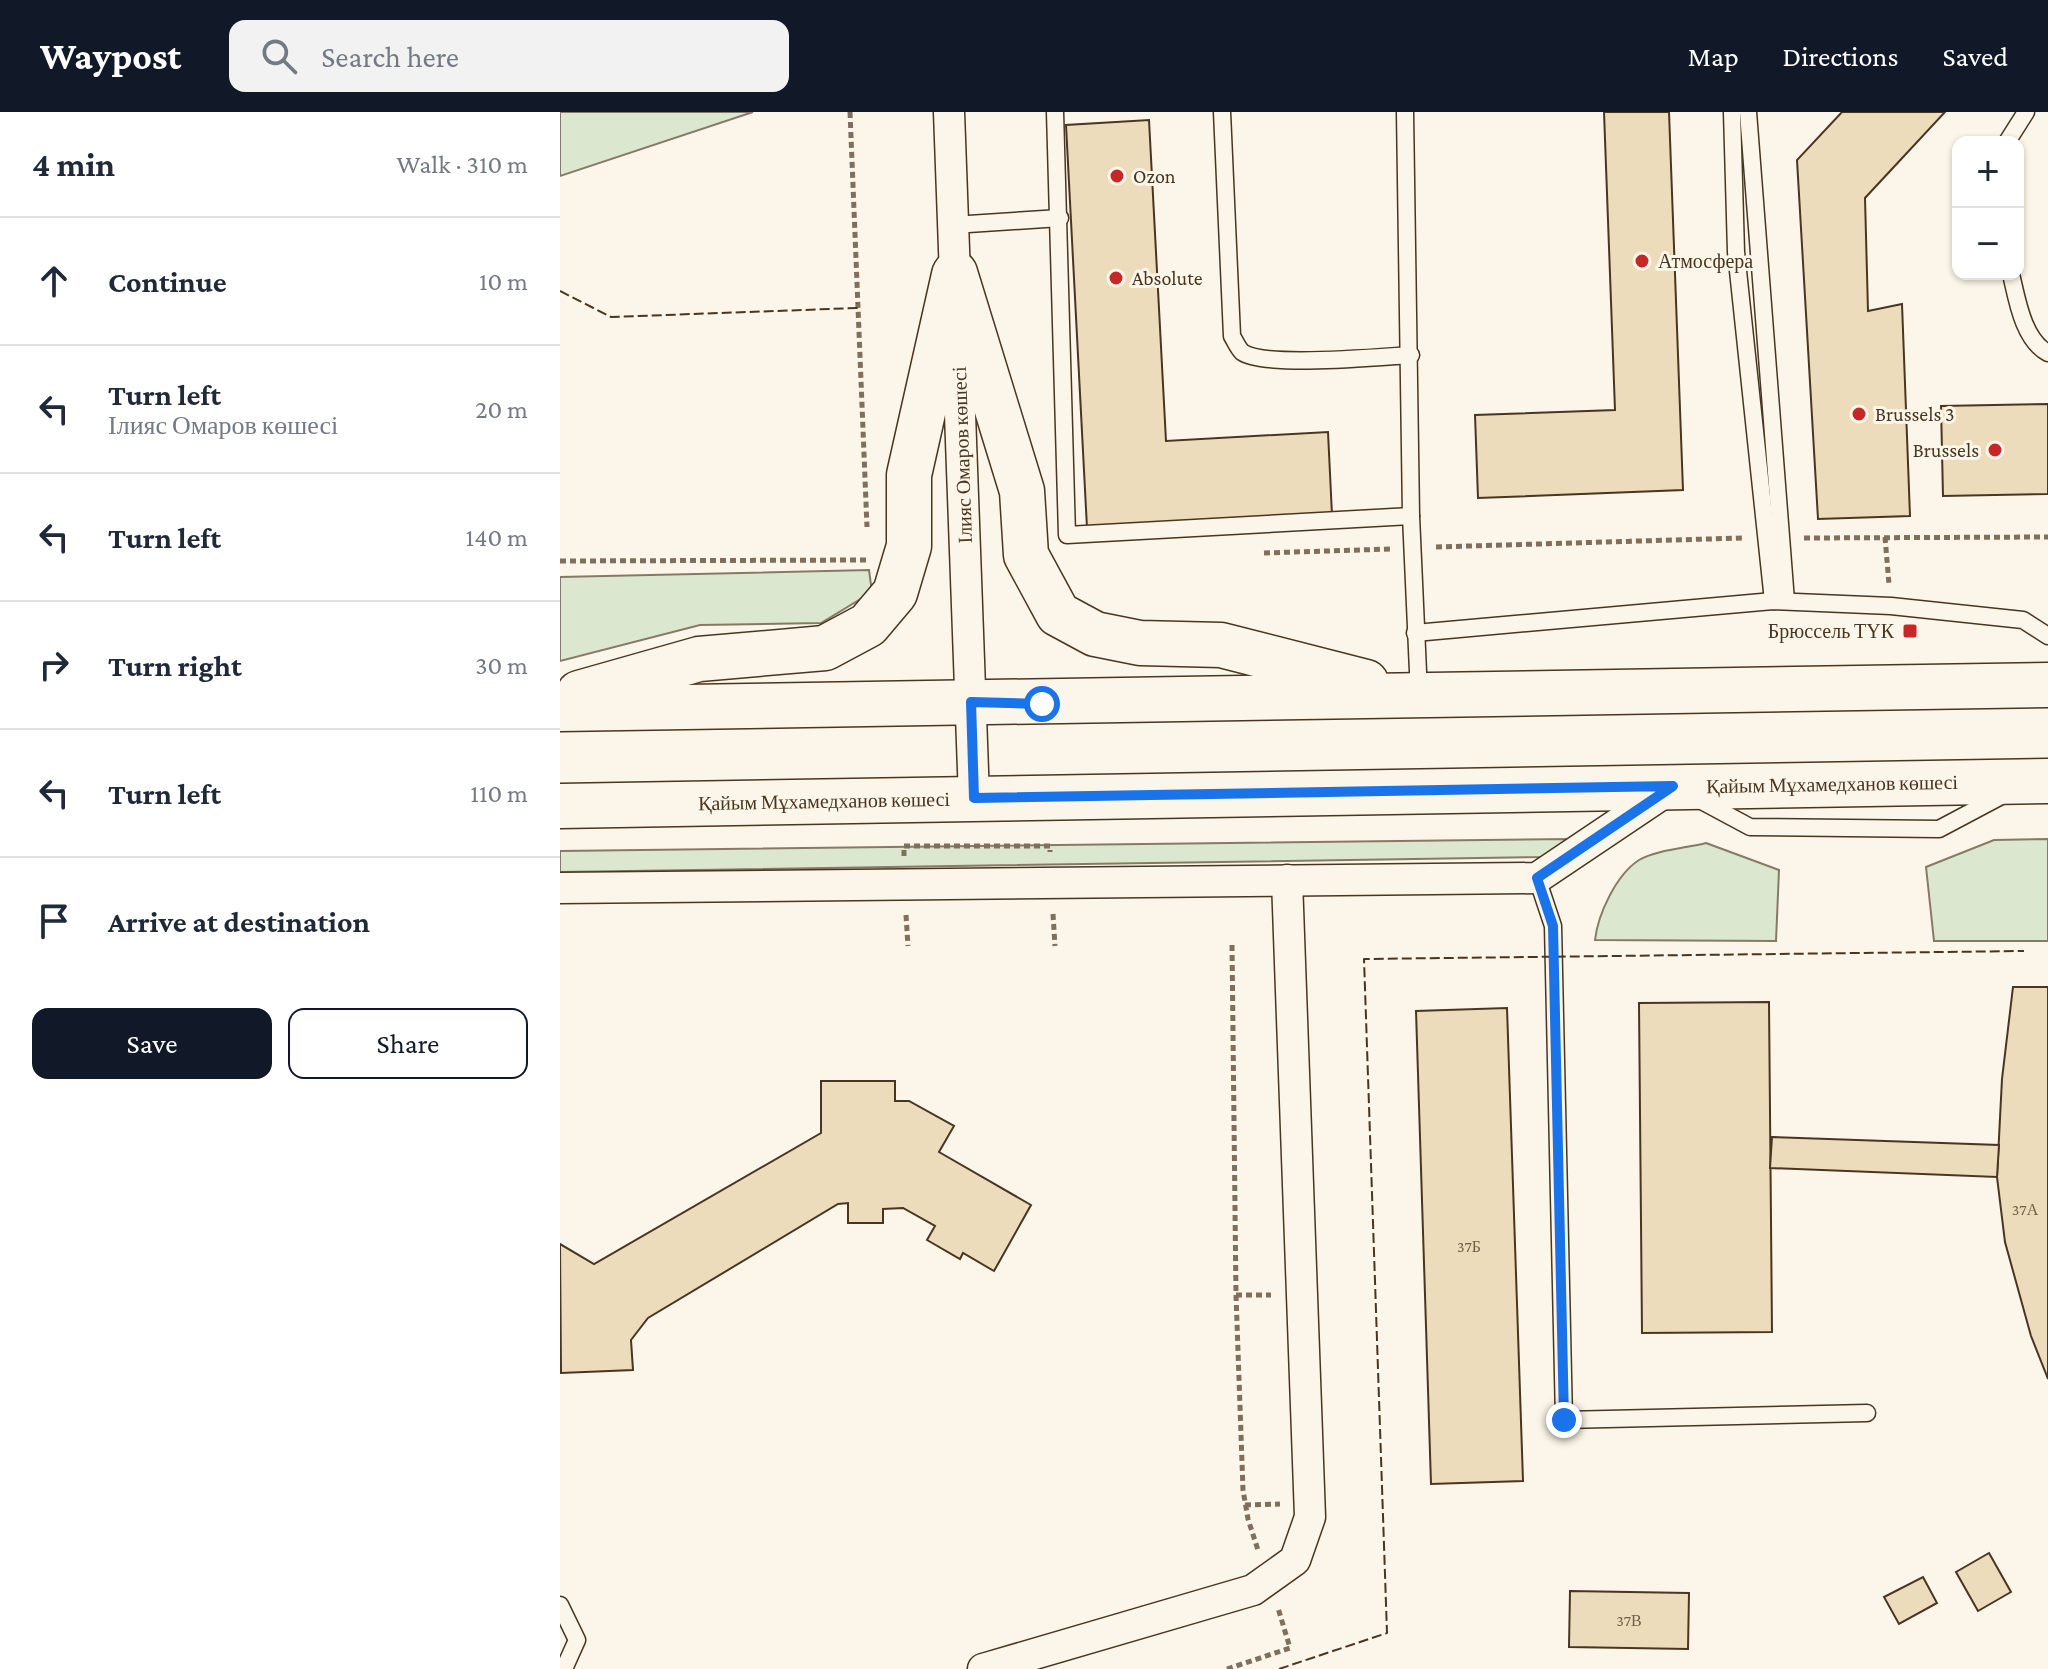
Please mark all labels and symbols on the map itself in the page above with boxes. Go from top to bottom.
place label: Ozon [1133,165,1176,187]
marker: Ozon [1108,167,1126,185]
place label: Атмосфера [1658,250,1753,273]
marker: Атмосфера [1633,252,1651,270]
place label: Absolute [1132,267,1203,289]
marker: Absolute [1107,269,1125,287]
street label: Ілияс Омаров көшесі [948,366,977,544]
place label: Brussels 3 [1875,403,1955,425]
marker: Brussels 3 [1850,405,1868,423]
place label: Brussels [1913,439,1979,461]
marker: Brussels [1986,441,2004,459]
place label: Брюссель ТҮК [1768,620,1895,643]
marker: Брюссель ТҮК [1901,622,1919,640]
route start [1024,686,1060,722]
street label: Қайым Мұхамедханов көшесі [1706,771,1959,798]
street label: Қайым Мұхамедханов көшесі [698,788,951,815]
house number: 37А [2012,1201,2039,1218]
house number: 37Б [1457,1238,1481,1255]
route end [1546,1402,1582,1438]
house number: 37В [1616,1612,1642,1629]

